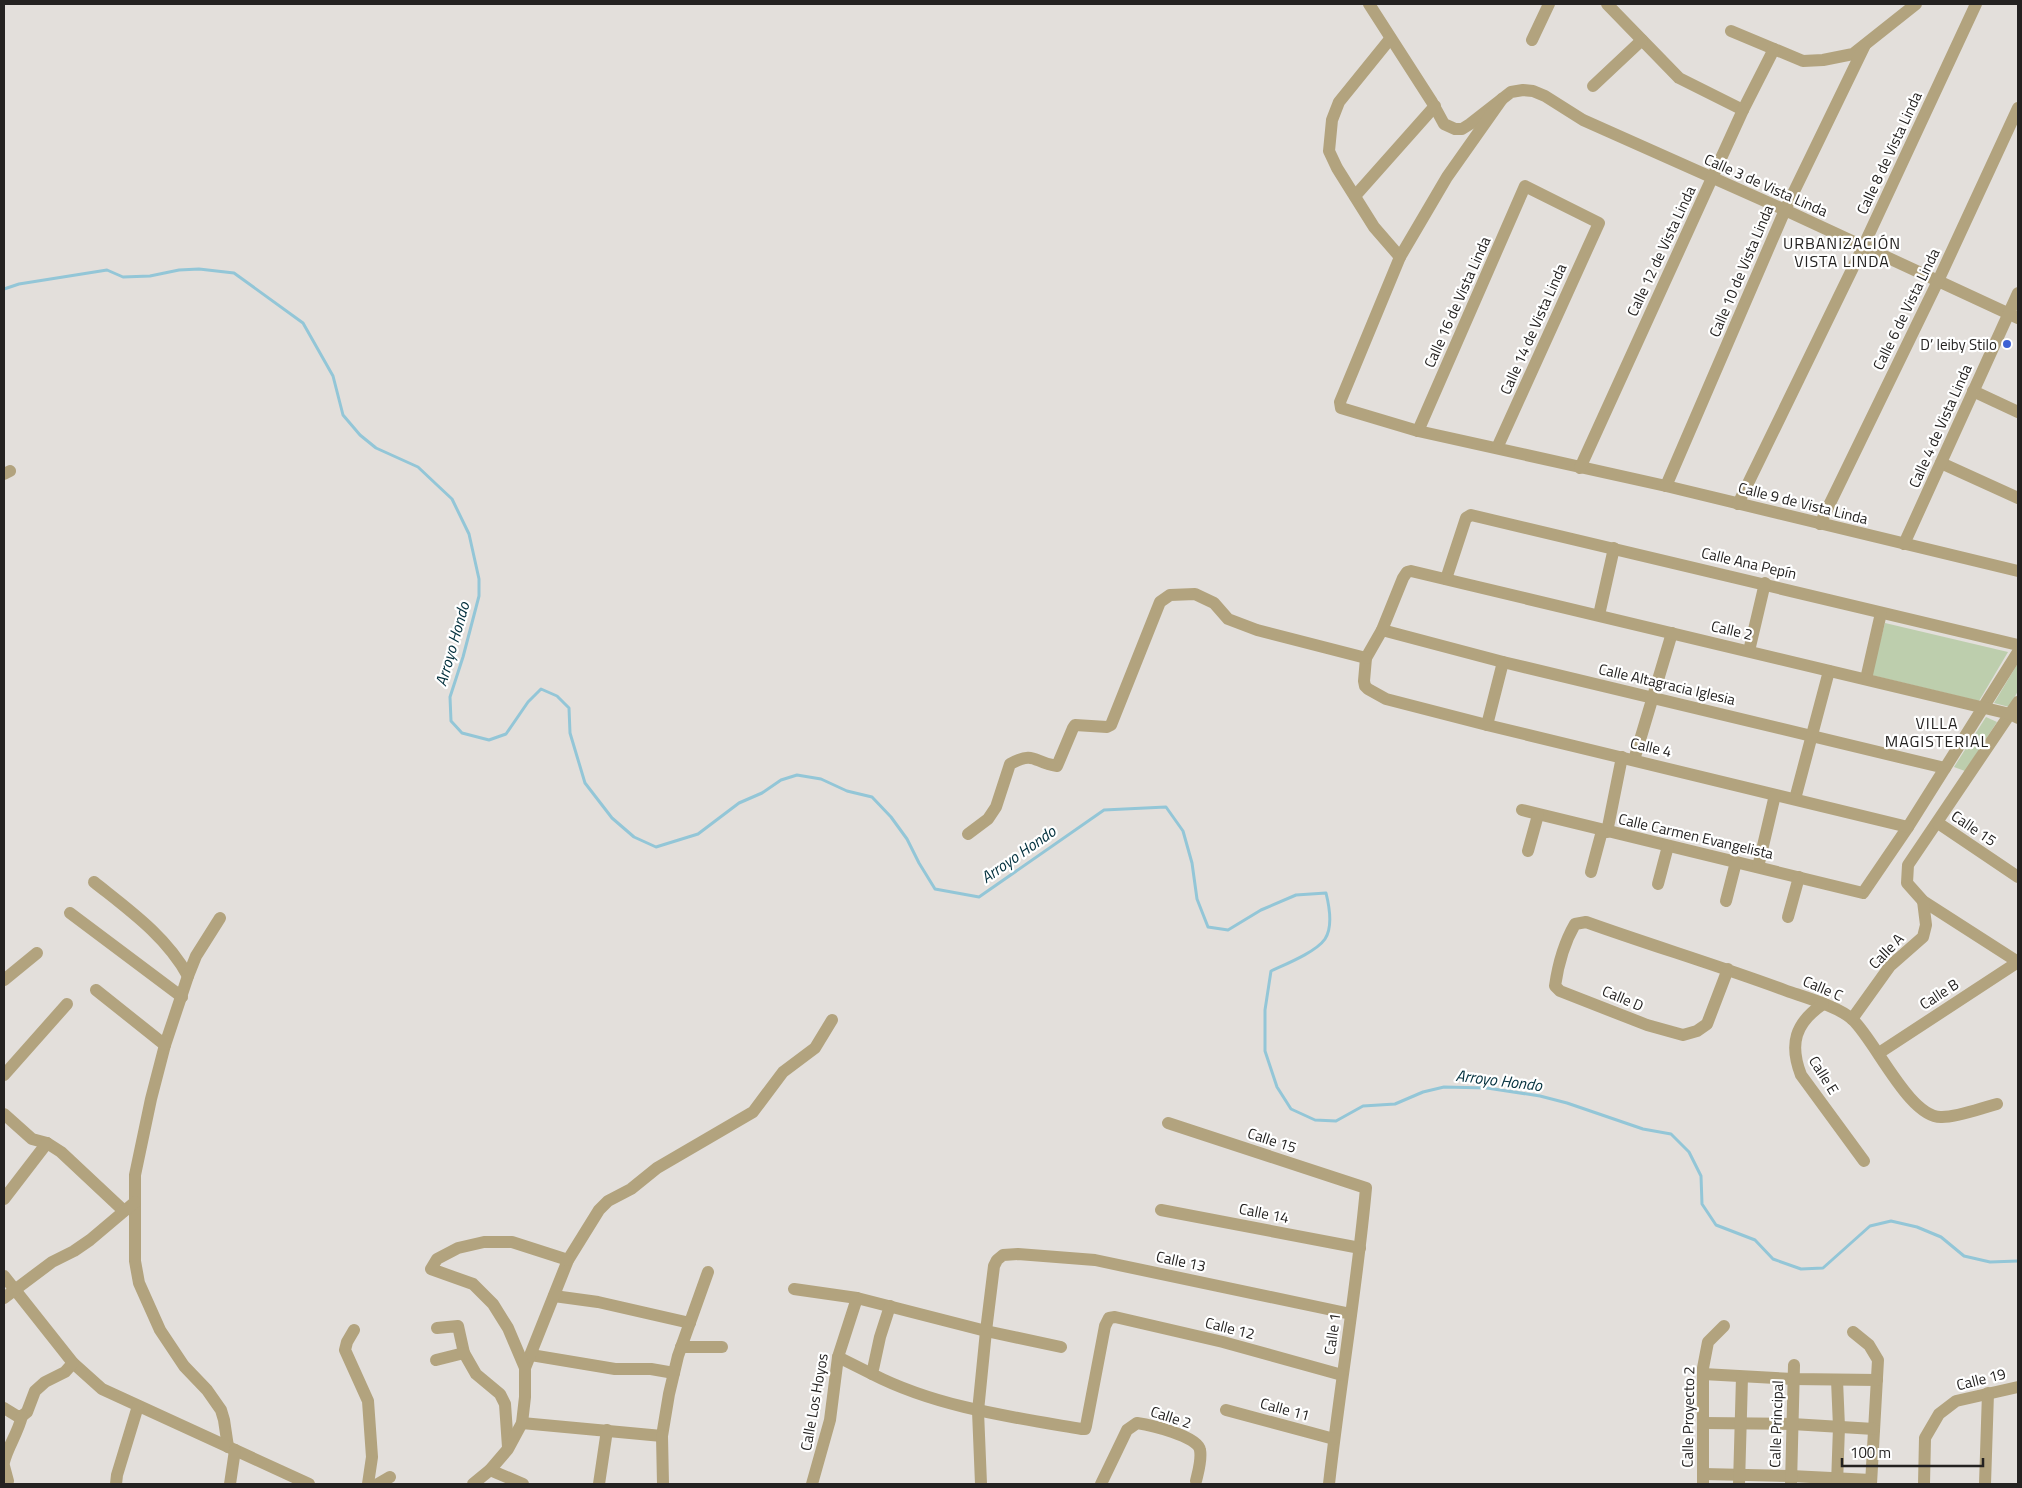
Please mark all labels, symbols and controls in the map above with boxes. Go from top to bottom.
street label: Calle 8 de Vista Linda [1850,87,1928,218]
street label: Calle 3 de Vista Linda [1701,147,1832,223]
street label: Calle 12 de Vista Linda [1621,182,1702,320]
street label: Calle 10 de Vista Linda [1703,201,1779,341]
district label: URBANIZACIÓN VISTA LINDA [1783,231,1901,273]
street label: Calle 16 de Vista Linda [1418,232,1496,371]
street label: Calle 6 de Vista Linda [1867,244,1946,374]
street label: Calle 14 de Vista Linda [1494,259,1572,398]
place label: D’ leiby Stilo [1920,333,1997,356]
marker: D’ leiby Stilo [2001,338,2013,350]
street label: Calle 4 de Vista Linda [1902,360,1978,491]
street label: Calle 9 de Vista Linda [1736,476,1871,530]
street label: Calle Ana Pepín [1699,541,1799,585]
water label: Arroyo Hondo [429,598,476,689]
street label: Calle 2 [1709,614,1755,646]
street label: Calle Altagracia Iglesia [1596,657,1738,711]
district label: VILLA MAGISTERIAL [1885,711,1989,753]
street label: Calle 4 [1628,731,1674,763]
street label: Calle 15 [1947,804,2001,852]
street label: Calle Carmen Evangelista [1616,807,1776,865]
water label: Arroyo Hondo [976,819,1061,889]
street label: Calle A [1863,928,1909,974]
street label: Calle C [1799,969,1847,1007]
street label: Calle B [1915,973,1963,1015]
street label: Calle D [1599,979,1647,1017]
street label: Calle E [1803,1051,1845,1099]
water label: Arroyo Hondo [1455,1063,1545,1097]
street label: Calle 15 [1245,1121,1299,1159]
street label: Calle 14 [1237,1197,1291,1229]
street label: Calle 13 [1154,1245,1208,1277]
street label: Calle 12 [1203,1311,1257,1345]
street label: Calle 1 [1318,1312,1346,1356]
street label: Calle Los Hoyos [794,1351,834,1453]
street label: Calle 19 [1954,1362,2008,1396]
street label: Calle Proyecto 2 [1676,1366,1700,1468]
street label: Calle Principal [1763,1380,1789,1468]
street label: Calle 11 [1258,1391,1312,1427]
street label: Calle 2 [1148,1400,1194,1434]
scale bar [1842,1436,1983,1468]
text: 100 m [1850,1441,1891,1464]

